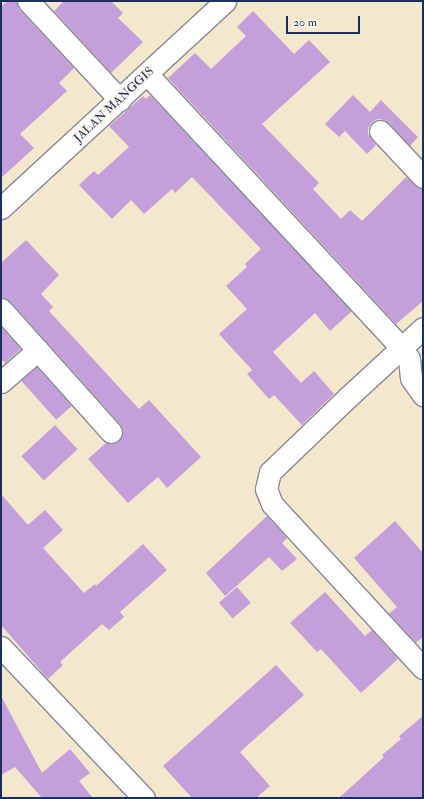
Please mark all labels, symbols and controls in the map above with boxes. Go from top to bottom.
scale bar [288,8,362,34]
text: 20 m [293,15,317,30]
street label: JALAN MANGGIS [71,64,157,146]

